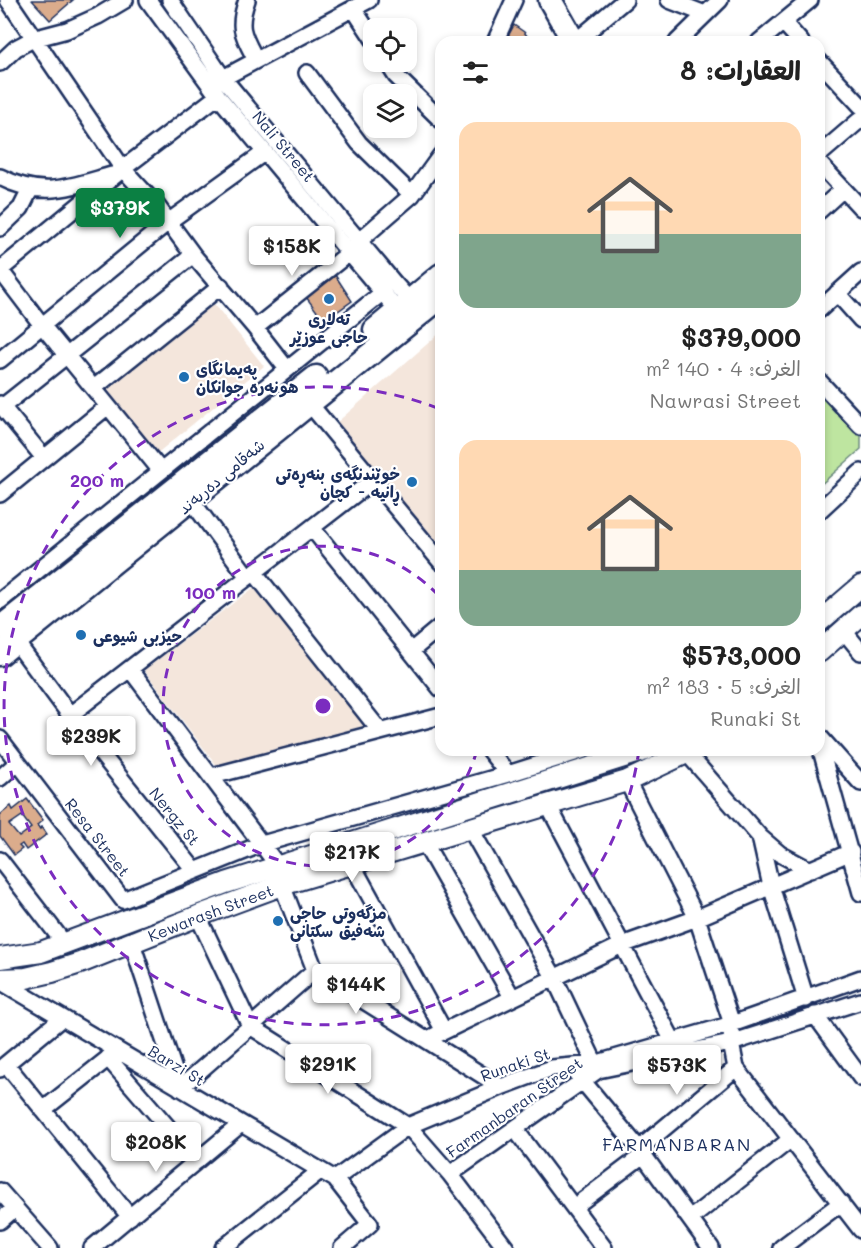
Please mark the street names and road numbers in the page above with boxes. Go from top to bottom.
street label: Nali Street [248,106,320,186]
street label: شەقامی دەربەند [173,434,269,519]
street label: Nergz St [145,783,205,849]
street label: Resa Street [61,794,135,880]
street label: Kewarash Street [144,879,276,946]
street label: Barzi St [145,1040,209,1090]
street label: Runaki St [477,1042,553,1086]
street label: Farmanbaran Street [442,1052,586,1162]

